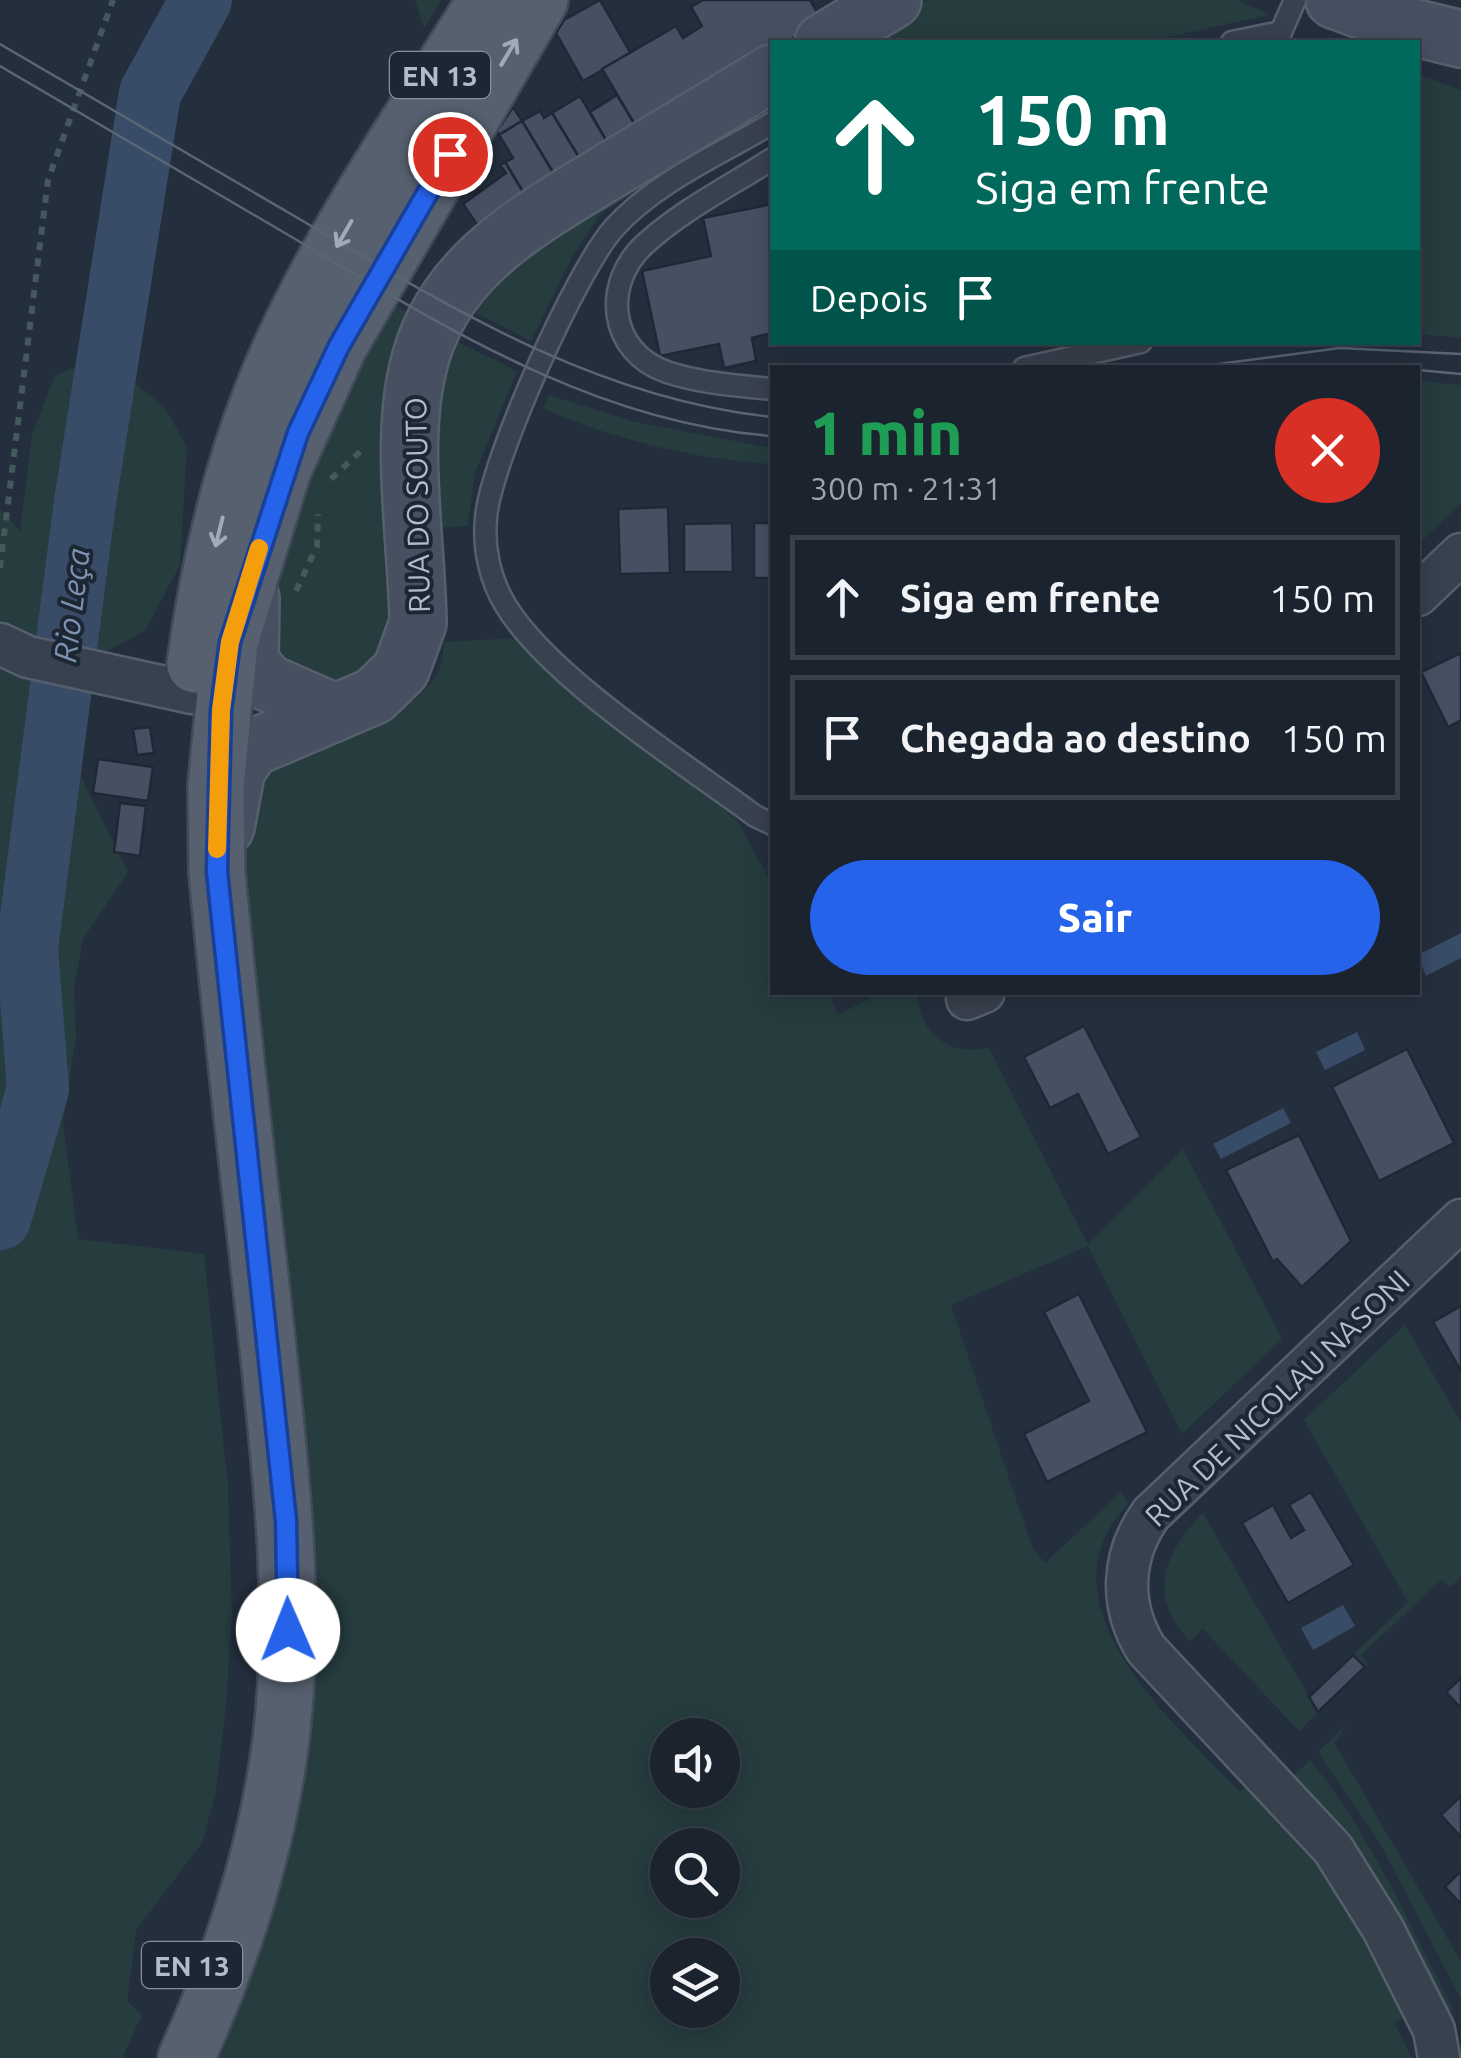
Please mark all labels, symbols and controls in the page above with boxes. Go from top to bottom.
one-way arrow [499,38,519,67]
road number: EN 13 [390,52,490,98]
icon: ahead [810,80,940,210]
text: 150 m [975,80,1170,158]
pin [408,112,493,197]
icon: arrive [423,127,478,182]
text: Siga em frente [975,162,1270,213]
one-way arrow [334,219,354,248]
icon: arrive [948,270,1003,325]
text: Depois [810,277,928,319]
street label: RUA DO SOUTO [398,397,436,613]
button: close [1275,398,1380,503]
text: 1 min [810,399,963,466]
text: 300 m · 21:31 [810,470,1002,506]
one-way arrow [209,515,227,547]
water label: Rio Leça [46,546,96,664]
icon: ahead [815,570,870,625]
text: Siga em frente [900,577,1161,619]
text: 150 m [1269,577,1375,619]
icon: arrive [815,710,870,765]
text: Chegada ao destino [900,717,1251,759]
text: 150 m [1281,717,1387,759]
button: Sair [810,860,1380,975]
street label: RUA DE NICOLAU NASONI [1138,1263,1416,1533]
position arrow [236,1578,340,1682]
map controls [650,1718,740,2028]
button: sound [650,1718,740,1808]
button: search [650,1828,740,1918]
button: layers [650,1938,740,2028]
road number: EN 13 [142,1942,242,1988]

